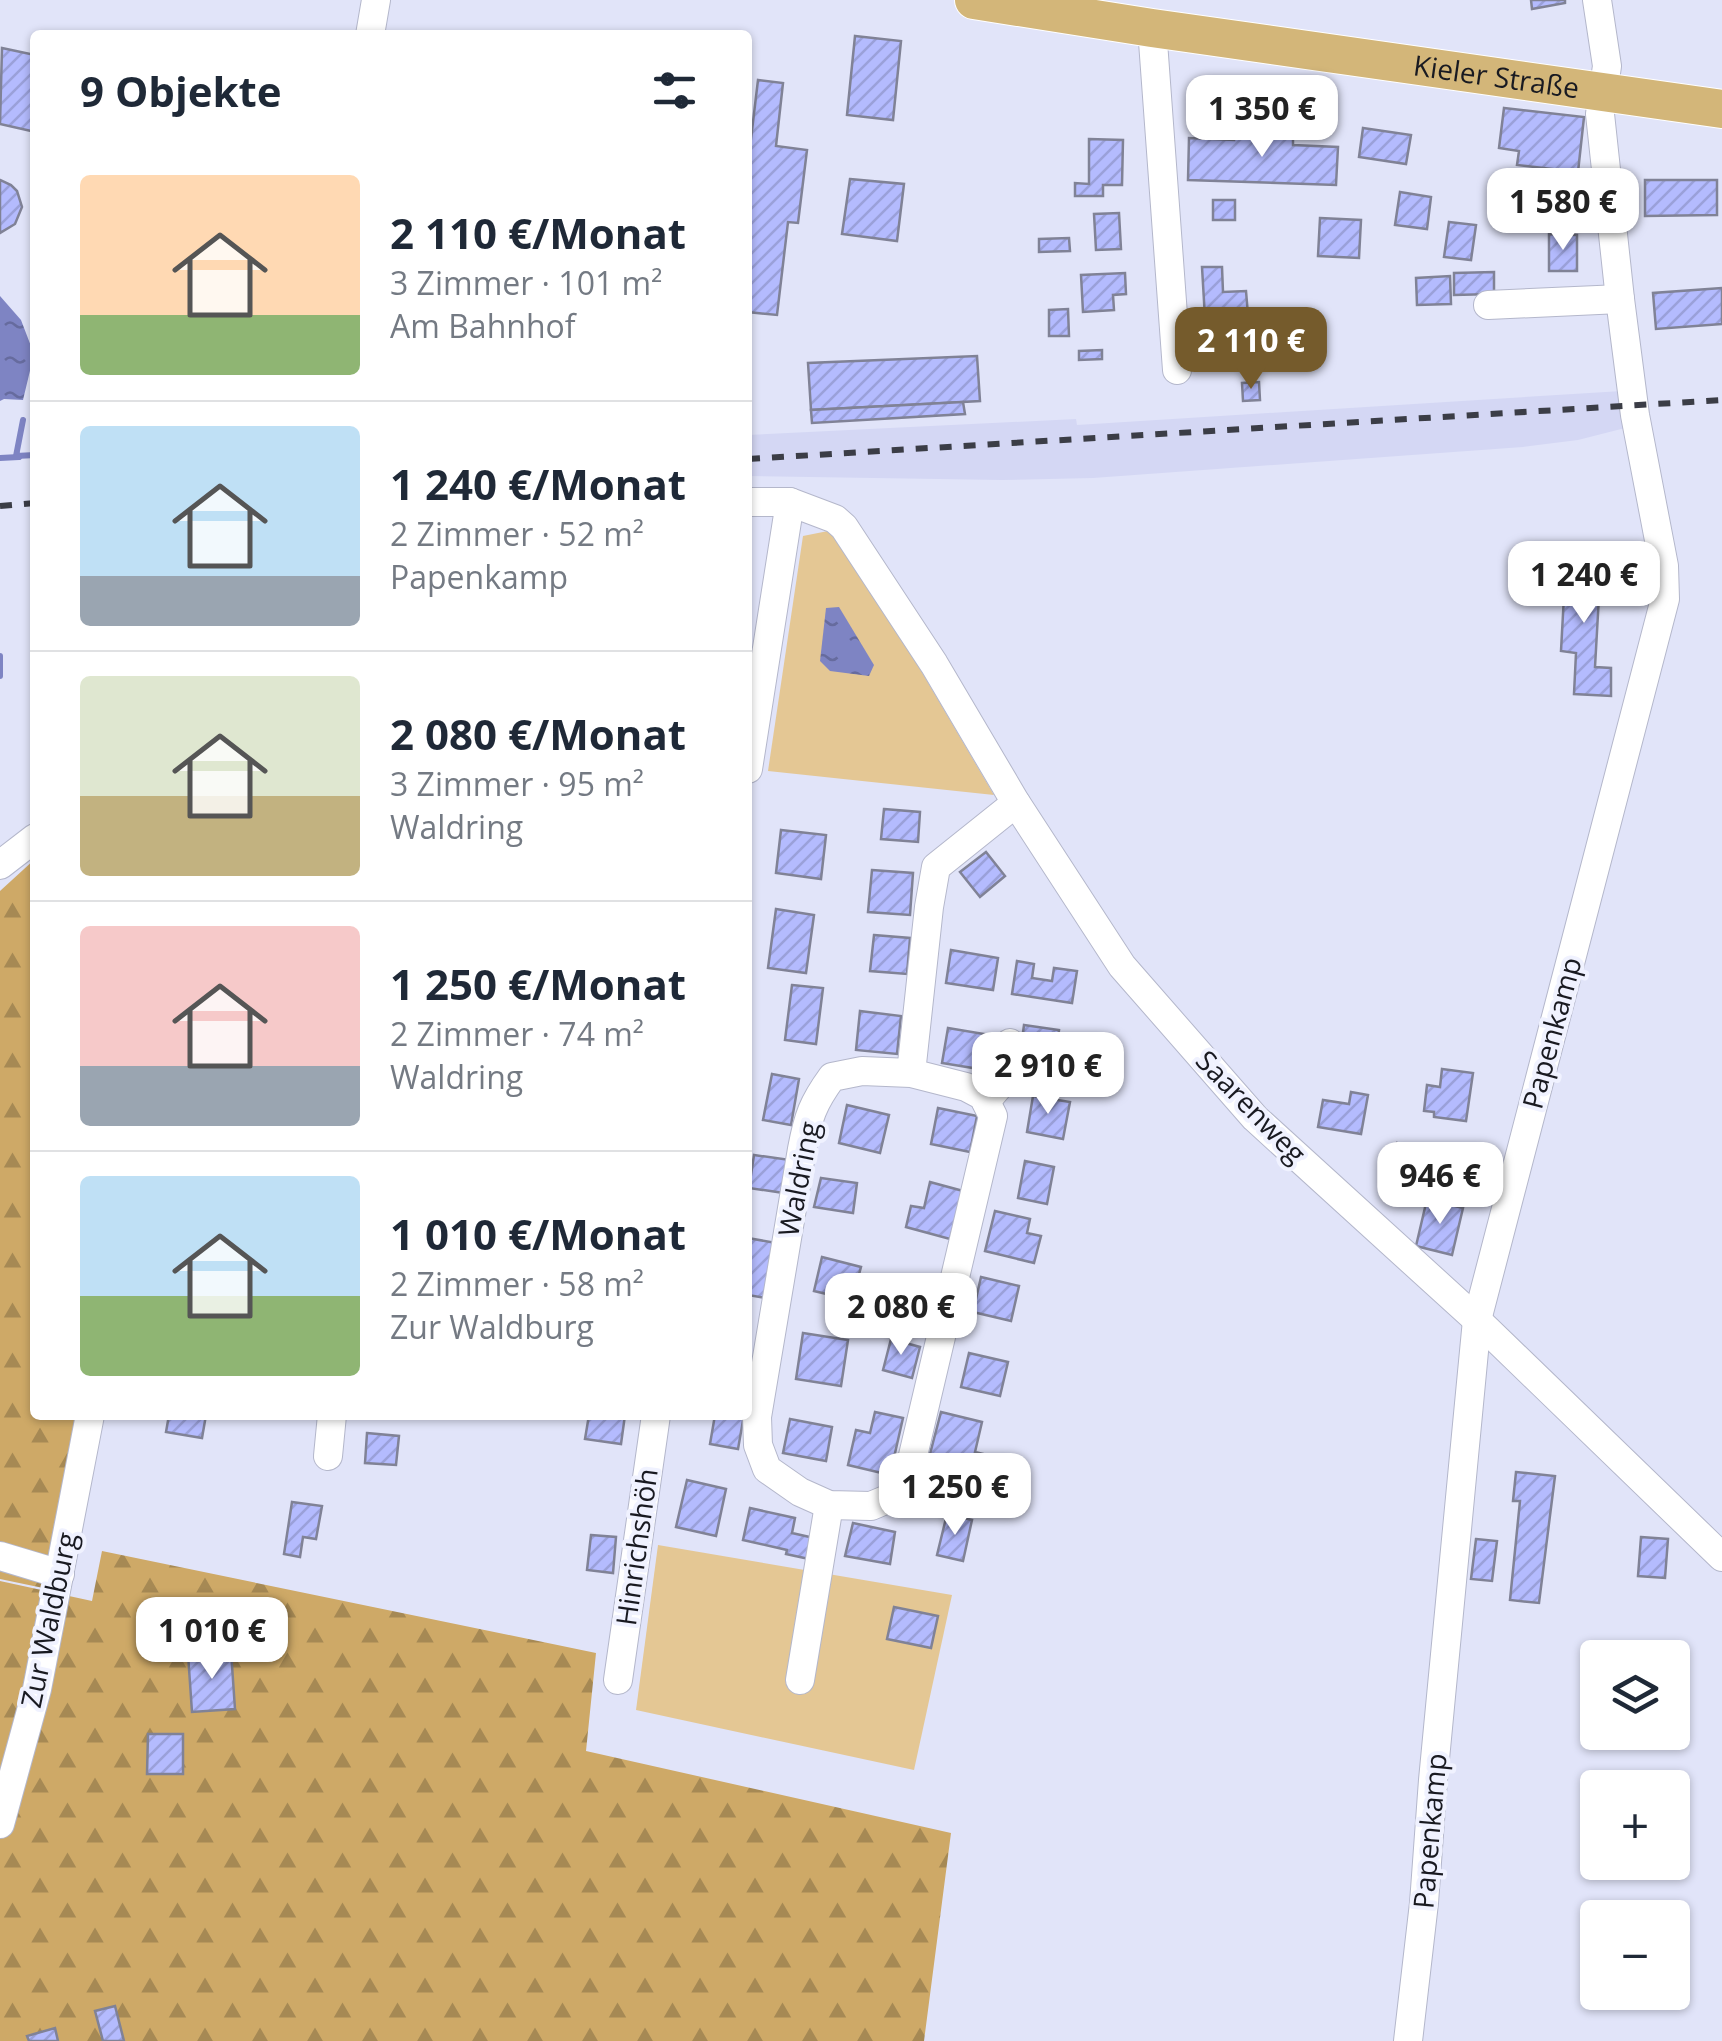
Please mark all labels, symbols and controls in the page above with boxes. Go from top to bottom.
street label: Kieler Straße [1411,45,1582,107]
text: 9 Objekte [80,62,282,119]
icon: filters [647,63,702,118]
pin: 1 350 € [1170,75,1354,160]
text: 1 350 € [1208,86,1316,129]
pin: 1 580 € [1471,168,1655,253]
text: 1 580 € [1509,179,1617,222]
text: 2 110 €/Monat [390,204,686,261]
icon: home [160,215,280,335]
text: 3 Zimmer · 101 m² [390,261,662,304]
text: Am Bahnhof [390,304,576,347]
pin: 2 110 € [1159,307,1343,392]
text: 2 110 € [1197,318,1305,361]
text: 1 240 €/Monat [390,455,686,512]
icon: home [160,466,280,586]
text: 2 Zimmer · 52 m² [390,512,644,555]
pin: 1 240 € [1492,541,1676,626]
text: 1 240 € [1530,552,1638,595]
text: Papenkamp [390,555,568,598]
text: 2 080 €/Monat [390,705,686,762]
icon: home [160,716,280,836]
text: 3 Zimmer · 95 m² [390,762,644,805]
text: Waldring [390,805,523,848]
street label: Papenkamp [1513,953,1590,1113]
text: 1 250 €/Monat [390,955,686,1012]
icon: home [160,966,280,1086]
text: 2 Zimmer · 74 m² [390,1012,644,1055]
pin: 2 910 € [956,1032,1140,1117]
street label: Saarenweg [1188,1042,1315,1171]
text: 2 910 € [994,1043,1102,1086]
text: Waldring [390,1055,523,1098]
street label: Waldring [768,1118,828,1240]
pin: 946 € [1370,1142,1510,1227]
text: 946 € [1399,1153,1481,1196]
text: 1 010 €/Monat [390,1205,686,1262]
icon: home [160,1216,280,1336]
text: 2 Zimmer · 58 m² [390,1262,644,1305]
pin: 2 080 € [809,1273,993,1358]
text: 2 080 € [847,1284,955,1327]
text: Zur Waldburg [390,1305,594,1348]
pin: 1 250 € [863,1453,1047,1538]
text: 1 250 € [901,1464,1009,1507]
street label: Hinrichshöh [606,1466,666,1628]
street label: Zur Waldburg [11,1529,85,1711]
pin: 1 010 € [120,1597,304,1682]
text: 1 010 € [158,1608,266,1651]
map controls [1580,1640,1690,2010]
button: layers [1580,1640,1690,1750]
street label: Papenkamp [1403,1752,1455,1910]
button: + [1580,1770,1690,1880]
button: − [1580,1900,1690,2010]

